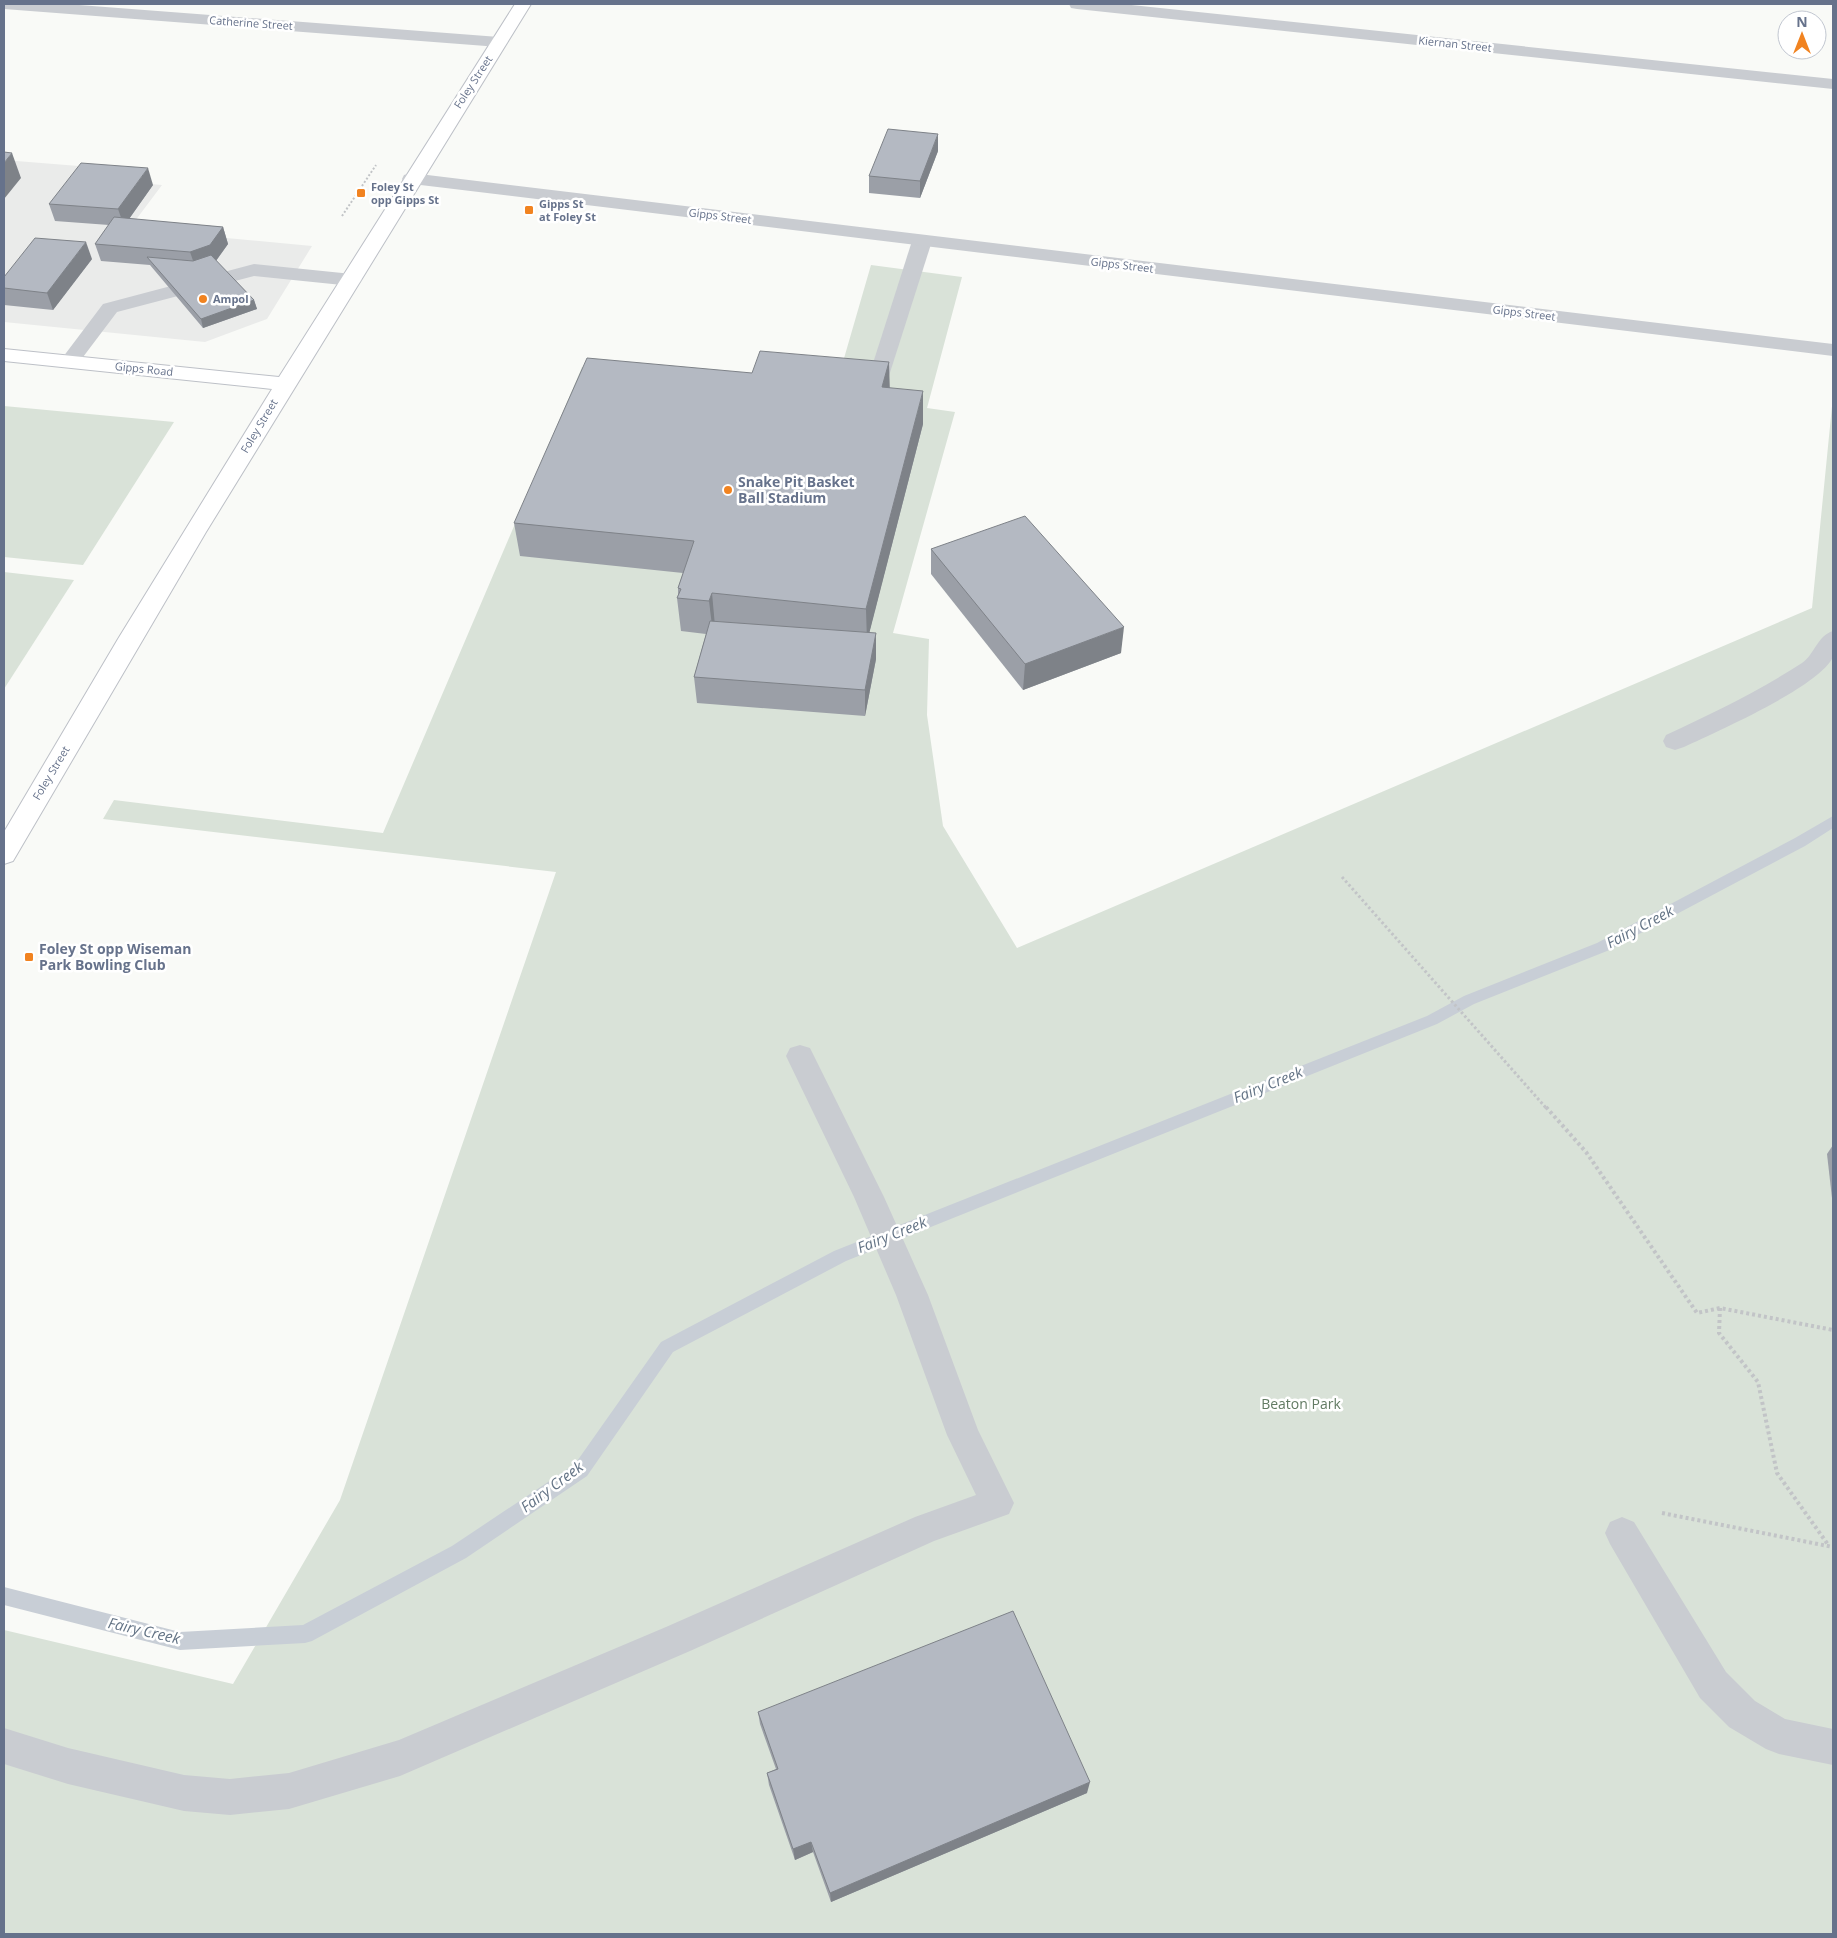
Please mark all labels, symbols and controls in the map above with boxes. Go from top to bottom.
north arrow [1777,10,1827,60]
street label: Catherine Street [209,12,293,33]
text: N [1796,12,1808,31]
street label: Kiernan Street [1418,32,1492,55]
street label: Foley Street [450,52,495,111]
place label: Foley St opp Gipps St [371,179,439,207]
marker: Foley St opp Gipps St [355,187,367,199]
place label: Gipps St at Foley St [539,196,596,224]
marker: Gipps St at Foley St [523,204,535,216]
street label: Gipps Street [688,204,752,227]
street label: Gipps Street [1090,253,1154,276]
place label: Ampol [213,291,249,306]
marker: Ampol [197,293,209,305]
street label: Gipps Street [1492,301,1556,324]
street label: Gipps Road [114,358,174,379]
street label: Foley Street [237,396,281,455]
place label: Snake Pit Basket Ball Stadium [738,472,855,507]
marker: Snake Pit Basket Ball Stadium [722,484,734,496]
street label: Foley Street [29,743,73,802]
water label: Fairy Creek [1603,900,1677,952]
place label: Foley St opp Wiseman Park Bowling Club [39,939,191,974]
marker: Foley St opp Wiseman Park Bowling Club [23,951,35,963]
water label: Fairy Creek [1230,1061,1306,1107]
water label: Fairy Creek [854,1211,930,1257]
park label: Beaton Park [1261,1394,1341,1413]
water label: Fairy Creek [516,1456,587,1516]
water label: Fairy Creek [106,1612,183,1648]

